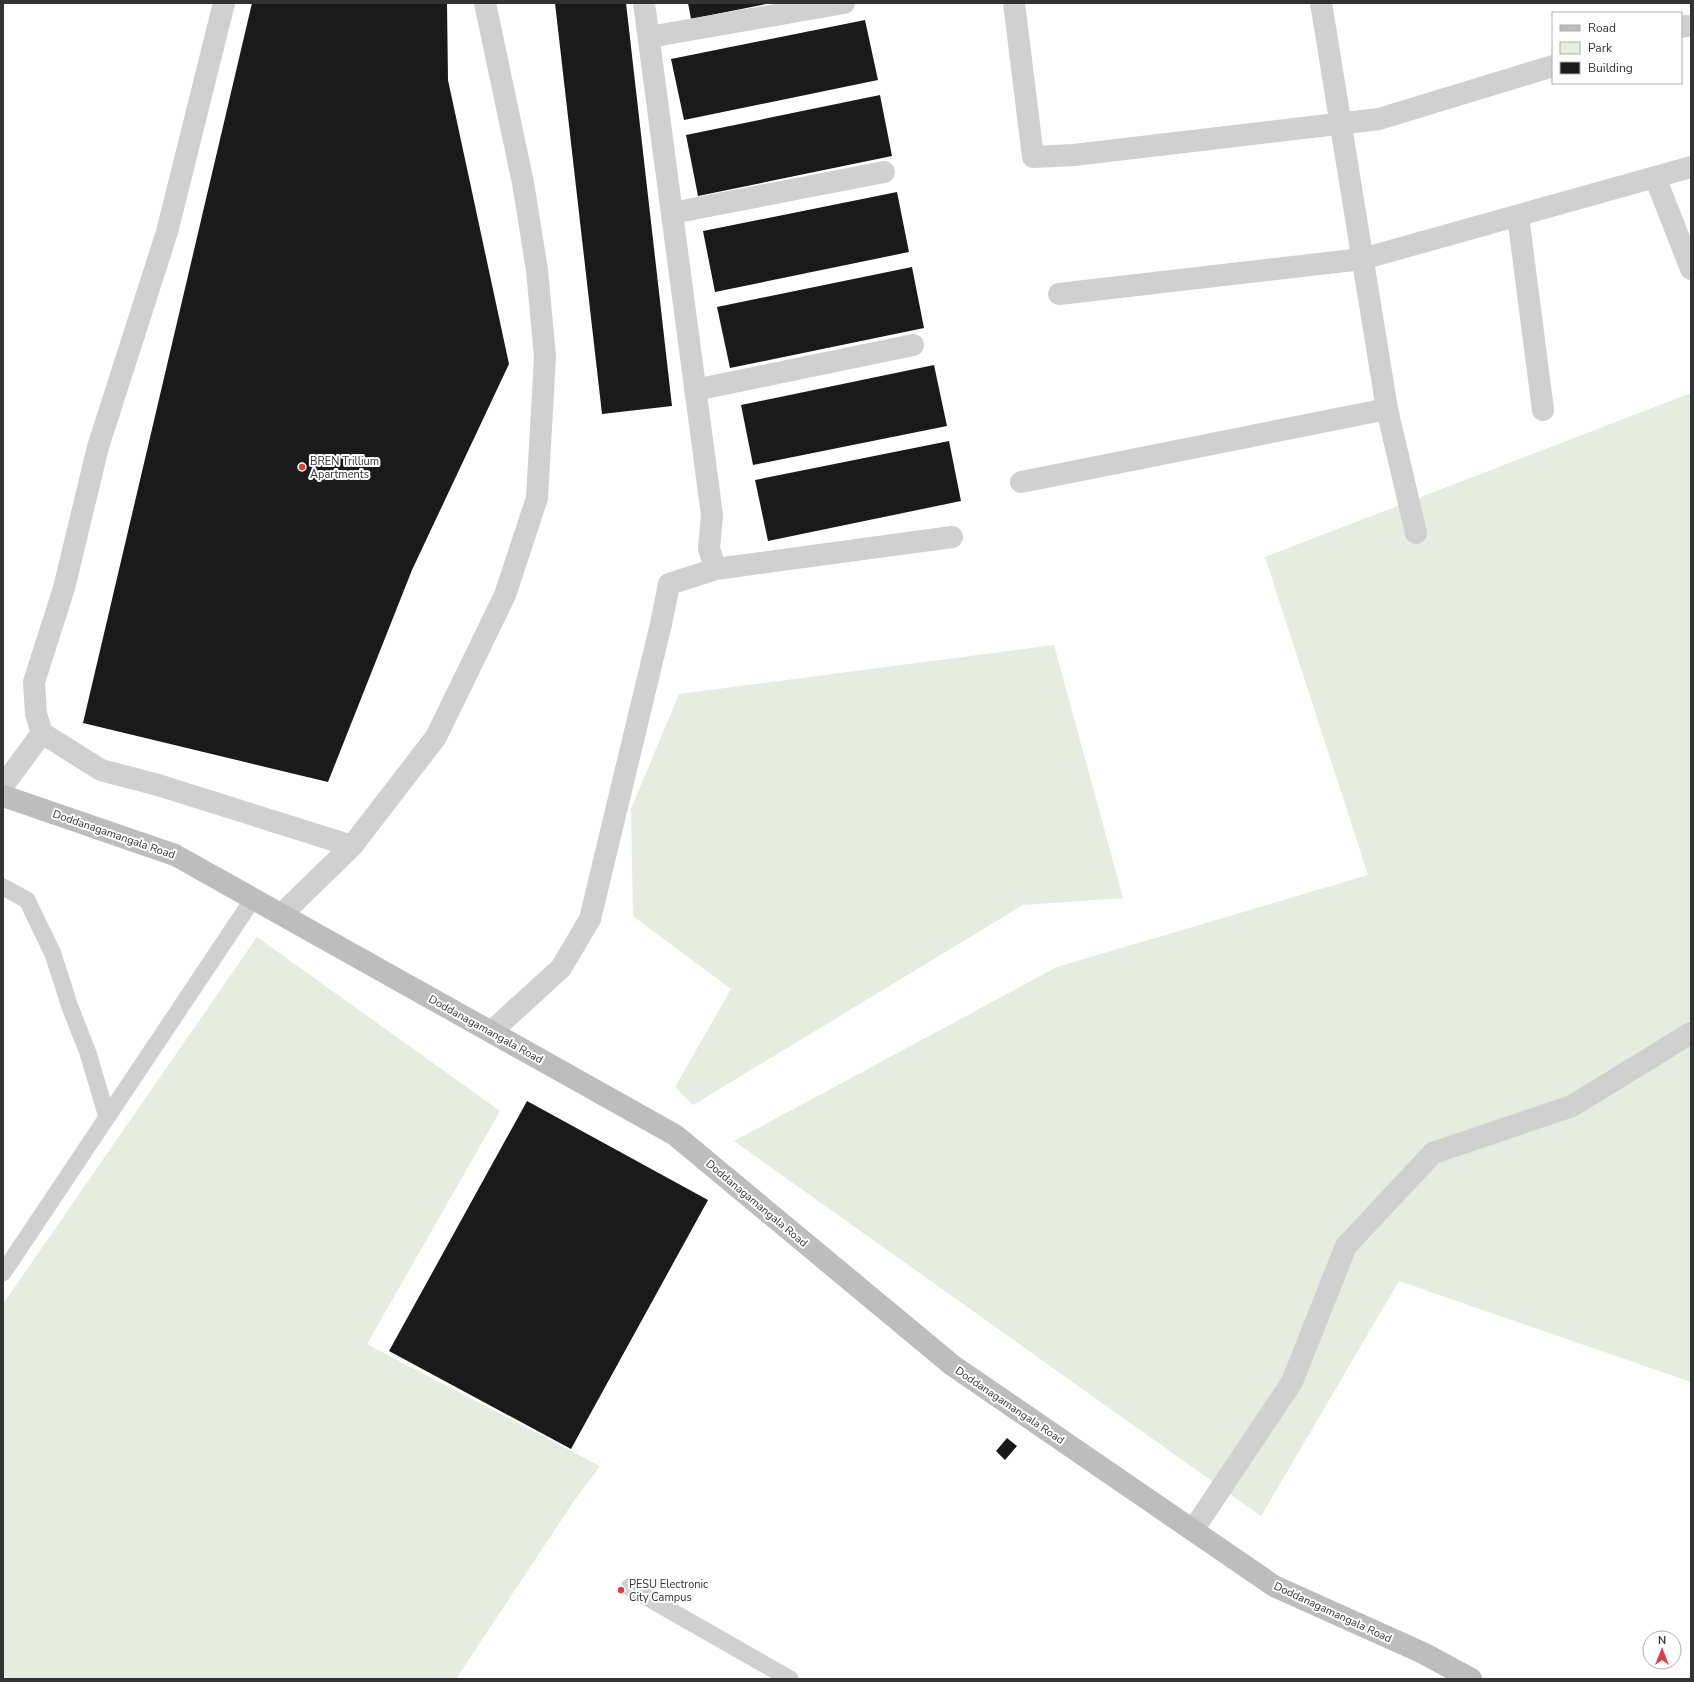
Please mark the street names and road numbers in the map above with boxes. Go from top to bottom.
street label: Doddanagamangala Road [51,806,177,862]
street label: Doddanagamangala Road [426,992,546,1067]
street label: Doddanagamangala Road [703,1156,811,1250]
street label: Doddanagamangala Road [952,1363,1067,1448]
street label: Doddanagamangala Road [1271,1578,1394,1646]

